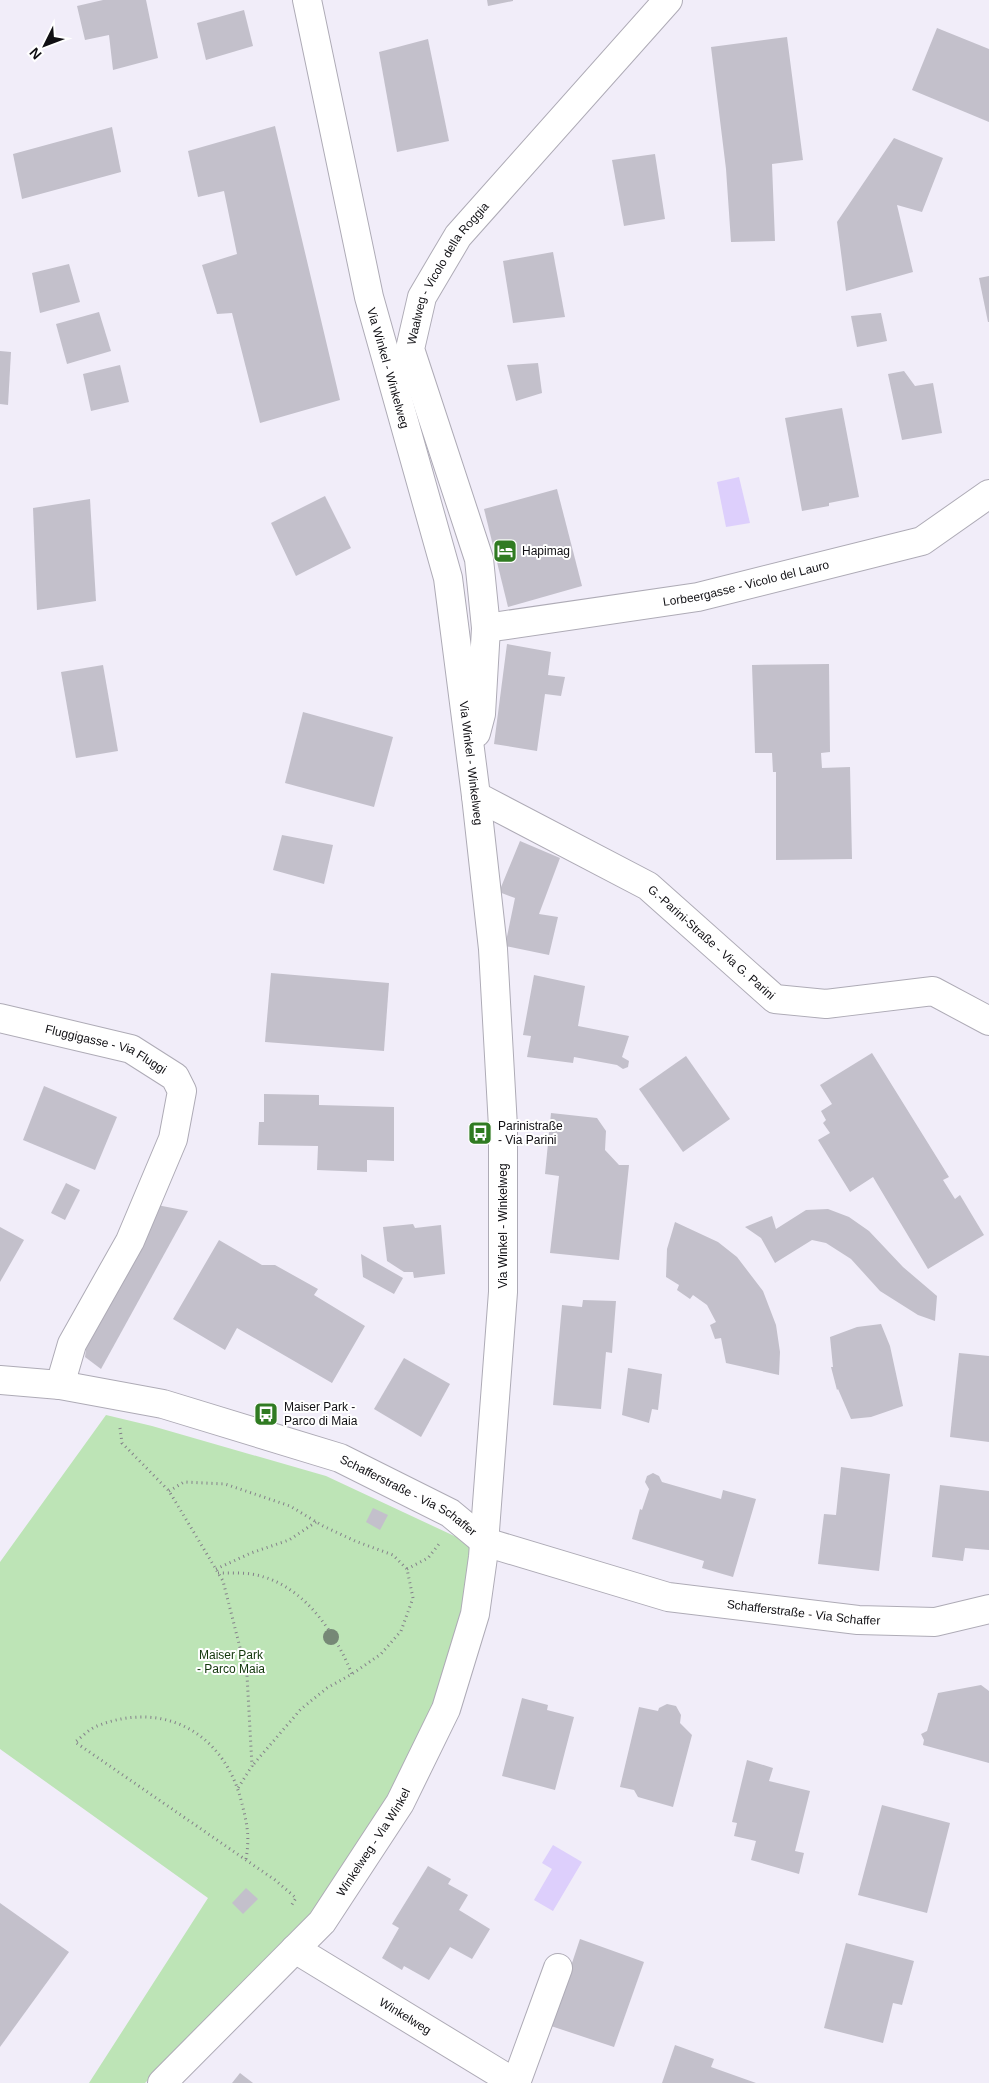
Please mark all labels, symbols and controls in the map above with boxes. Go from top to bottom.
north arrow [20,20,70,70]
text: N [26,45,45,63]
street label: Waalweg - Vicolo della Roggia [404,199,492,346]
street label: Via Winkel - Winkelweg [364,306,412,430]
hotel icon: Hapimag [492,538,518,564]
place label: Hapimag [522,544,570,558]
street label: Lorbeergasse - Vicolo del Lauro [662,557,831,609]
street label: Via Winkel - Winkelweg [456,700,486,826]
street label: G.-Parini-Straße - Via G. Parini [645,882,778,1003]
street label: Fluggigasse - Via Fluggi [44,1022,169,1077]
place label: Parinistraße - Via Parini [498,1119,563,1147]
bus stop icon: Parinistraße - Via Parini [467,1120,493,1146]
street label: Via Winkel - Winkelweg [496,1163,510,1289]
place label: Maiser Park - Parco di Maia [284,1400,358,1428]
bus stop icon: Maiser Park - Parco di Maia [253,1401,279,1427]
street label: Schafferstraße - Via Schaffer [338,1452,479,1539]
street label: Schafferstraße - Via Schaffer [726,1597,880,1628]
park label: Maiser Park - Parco Maia [197,1648,265,1676]
street label: Winkelweg - Via Winkel [334,1786,413,1899]
street label: Winkelweg [377,1995,434,2037]

